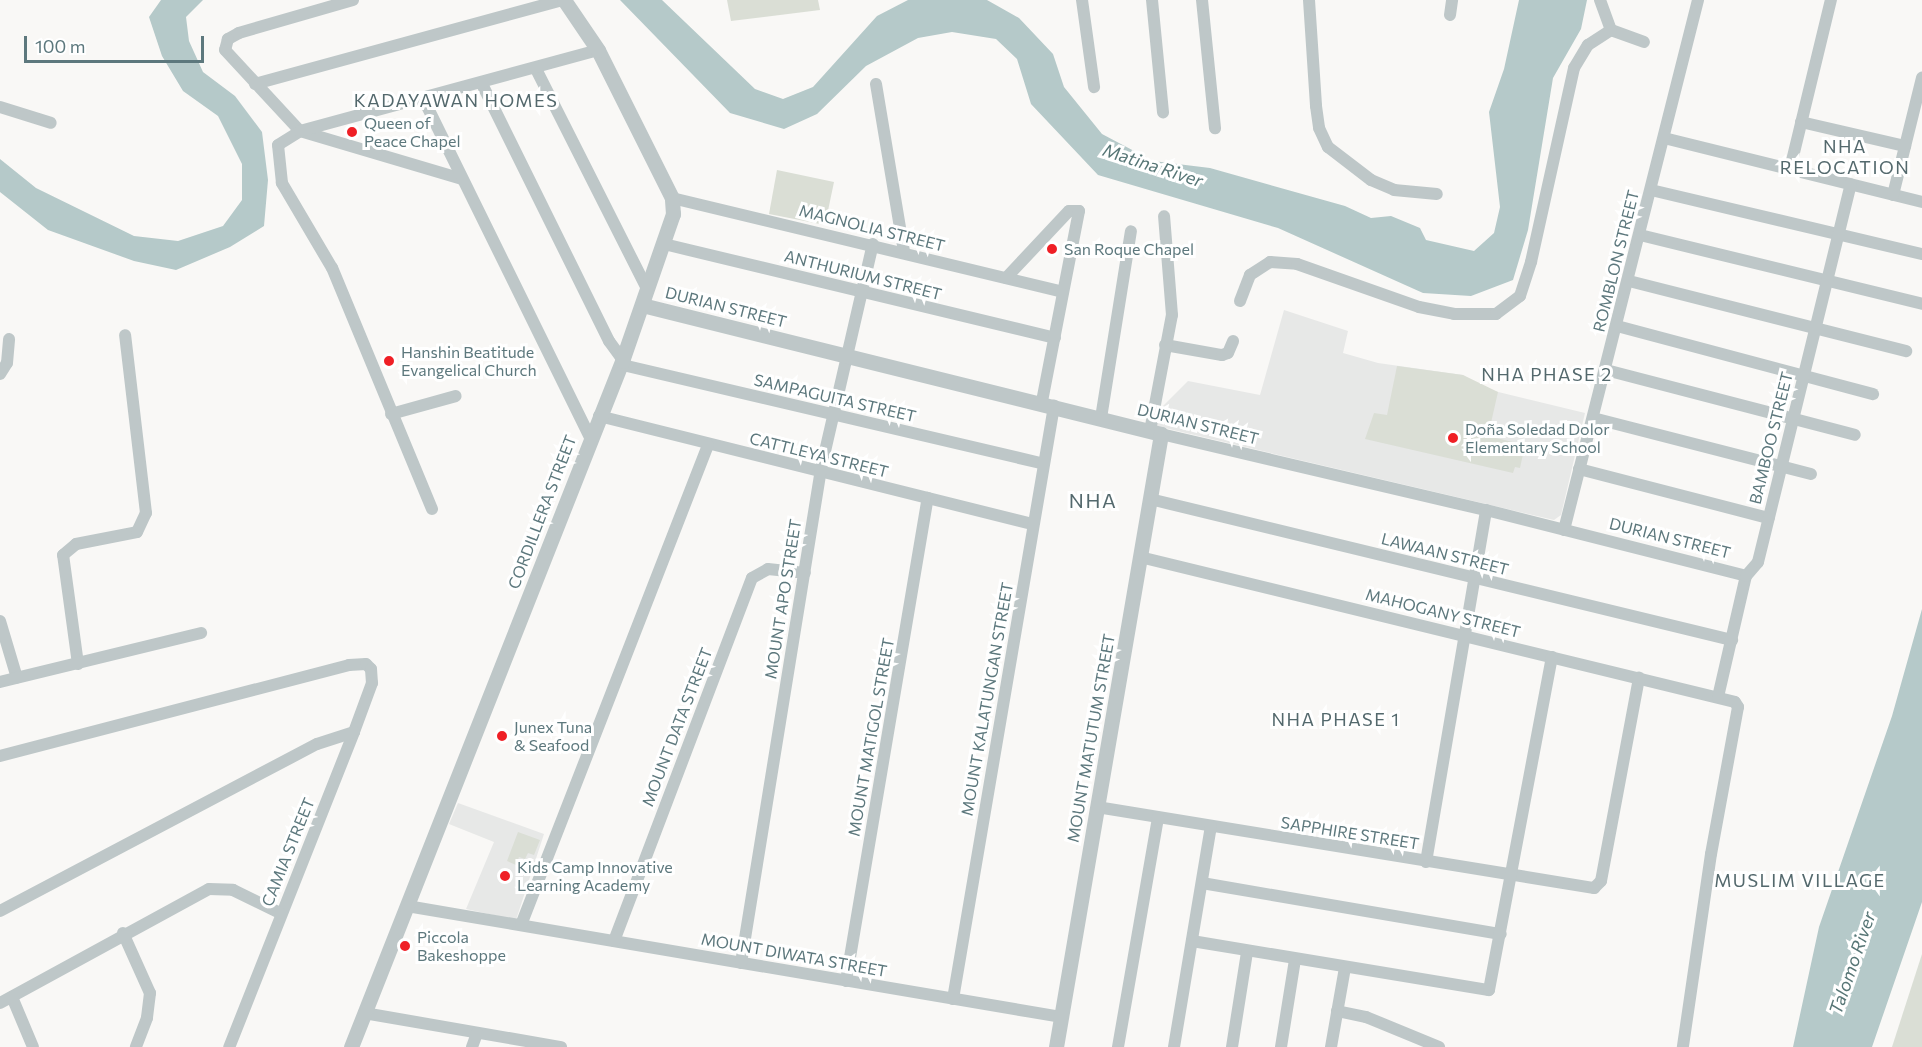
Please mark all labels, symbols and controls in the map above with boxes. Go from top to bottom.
scale bar [27,24,207,62]
text: 100 m [35,35,85,57]
district label: KADAYAWAN HOMES [354,89,558,111]
place label: Queen of Peace Chapel [364,113,460,151]
marker: Queen of Peace Chapel [345,125,359,139]
district label: NHA RELOCATION [1780,136,1910,178]
water label: Matina River [1100,139,1206,191]
street label: ROMBLON STREET [1589,188,1643,334]
street label: MAGNOLIA STREET [797,201,947,255]
place label: San Roque Chapel [1064,239,1194,259]
marker: San Roque Chapel [1045,242,1059,256]
street label: ANTHURIUM STREET [782,246,944,304]
street label: DURIAN STREET [663,283,789,331]
place label: Hanshin Beatitude Evangelical Church [401,342,537,380]
marker: Hanshin Beatitude Evangelical Church [382,354,396,368]
district label: NHA PHASE 2 [1481,363,1613,385]
street label: SAMPAGUITA STREET [752,370,918,426]
street label: BAMBOO STREET [1745,370,1797,506]
street label: DURIAN STREET [1135,400,1261,448]
place label: Doña Soledad Dolor Elementary School [1465,419,1610,457]
street label: CATTLEYA STREET [748,428,890,482]
marker: Doña Soledad Dolor Elementary School [1446,431,1460,445]
street label: CORDILLERA STREET [504,432,580,592]
district label: NHA [1069,488,1117,512]
street label: DURIAN STREET [1607,514,1733,562]
street label: MOUNT APO STREET [761,518,805,680]
street label: LAWAAN STREET [1379,529,1511,579]
street label: MOUNT KALATUNGAN STREET [957,581,1017,817]
street label: MAHOGANY STREET [1363,584,1523,642]
street label: MOUNT MATUTUM STREET [1063,632,1119,844]
street label: MOUNT MATIGOL STREET [844,636,898,838]
street label: MOUNT DATA STREET [638,645,716,809]
district label: NHA PHASE 1 [1271,708,1401,730]
place label: Junex Tuna & Seafood [514,717,592,755]
marker: Junex Tuna & Seafood [495,729,509,743]
street label: CAMIA STREET [258,795,318,909]
street label: SAPPHIRE STREET [1280,813,1420,853]
place label: Kids Camp Innovative Learning Academy [517,857,673,895]
marker: Kids Camp Innovative Learning Academy [498,869,512,883]
district label: MUSLIM VILLAGE [1714,869,1886,891]
water label: Talomo River [1824,909,1880,1017]
place label: Piccola Bakeshoppe [417,927,506,965]
street label: MOUNT DIWATA STREET [699,929,889,981]
marker: Piccola Bakeshoppe [398,939,412,953]

